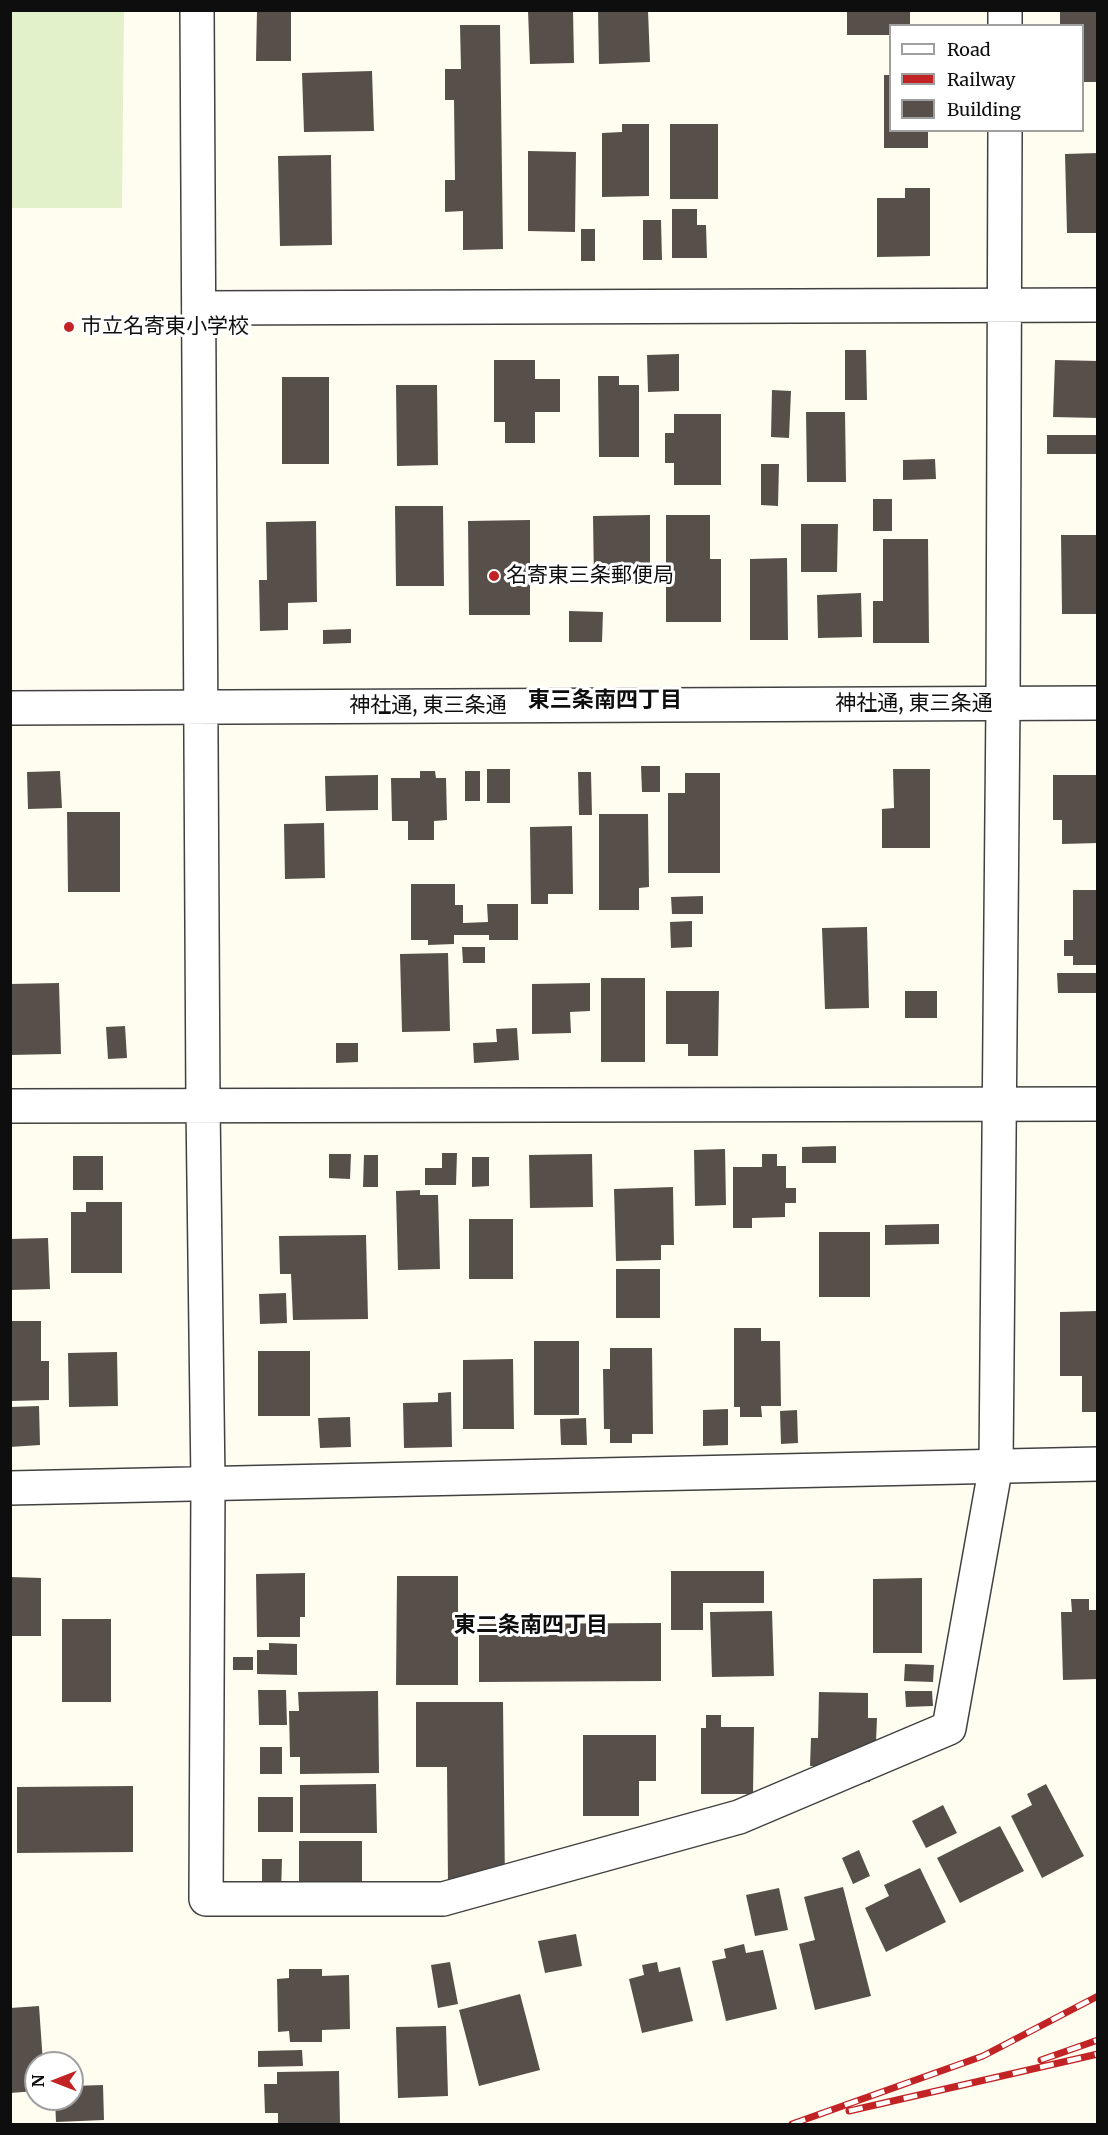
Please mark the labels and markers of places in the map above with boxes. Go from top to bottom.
place label: 市立名寄東小学校 [81,314,249,340]
marker: 市立名寄東小学校 [62,320,76,334]
place label: 名寄東三条郵便局 [506,563,674,589]
marker: 名寄東三条郵便局 [487,569,501,583]

